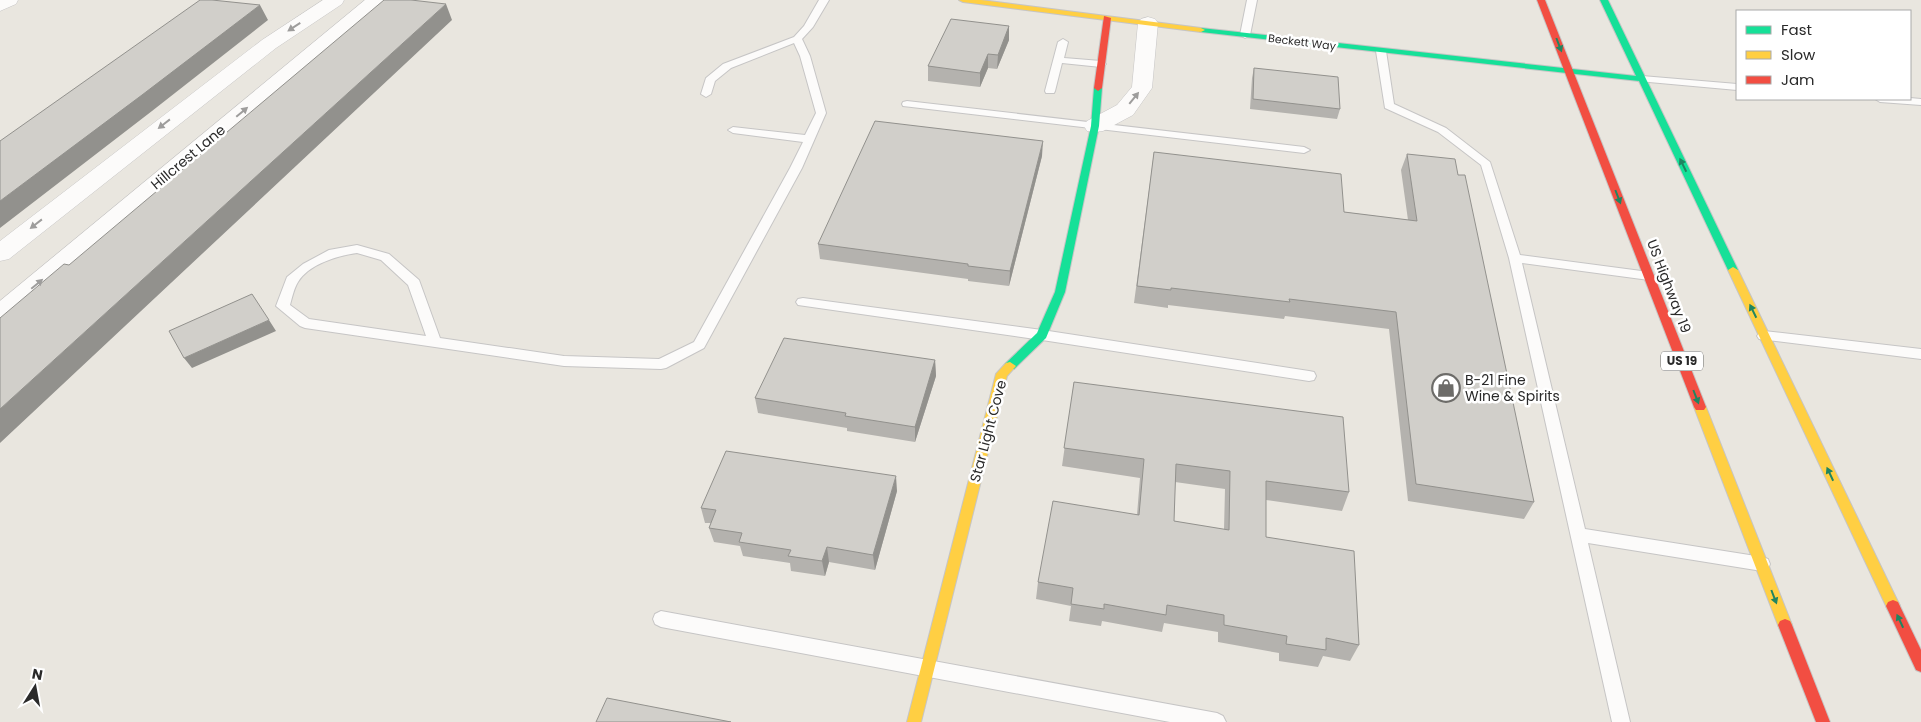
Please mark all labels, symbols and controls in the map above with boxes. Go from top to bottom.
legend [1736,10,1911,100]
text: Fast [1781,19,1812,40]
one-way arrow [288,22,301,32]
street label: Beckett Way [1267,30,1338,54]
one-way arrow [1555,38,1563,53]
text: Slow [1781,44,1816,65]
text: Jam [1781,69,1815,90]
one-way arrow [1129,92,1140,105]
one-way arrow [235,106,248,117]
one-way arrow [157,119,171,129]
street label: Hillcrest Lane [146,120,230,194]
one-way arrow [1678,158,1686,172]
one-way arrow [1614,190,1622,205]
one-way arrow [30,219,43,230]
street label: US Highway 19 [1642,236,1696,336]
one-way arrow [31,278,43,290]
one-way arrow [1748,304,1757,319]
road number: US 19 [1661,352,1703,371]
place label: B-21 Fine Wine & Spirits [1465,370,1560,406]
shop icon: B-21 Fine Wine & Spirits [1431,373,1461,403]
street label: Star Light Cove [965,377,1011,484]
one-way arrow [1692,390,1700,405]
one-way arrow [1826,467,1834,481]
one-way arrow [1771,590,1779,604]
one-way arrow [1896,613,1904,628]
north arrow [10,662,60,712]
text: N [30,663,45,685]

